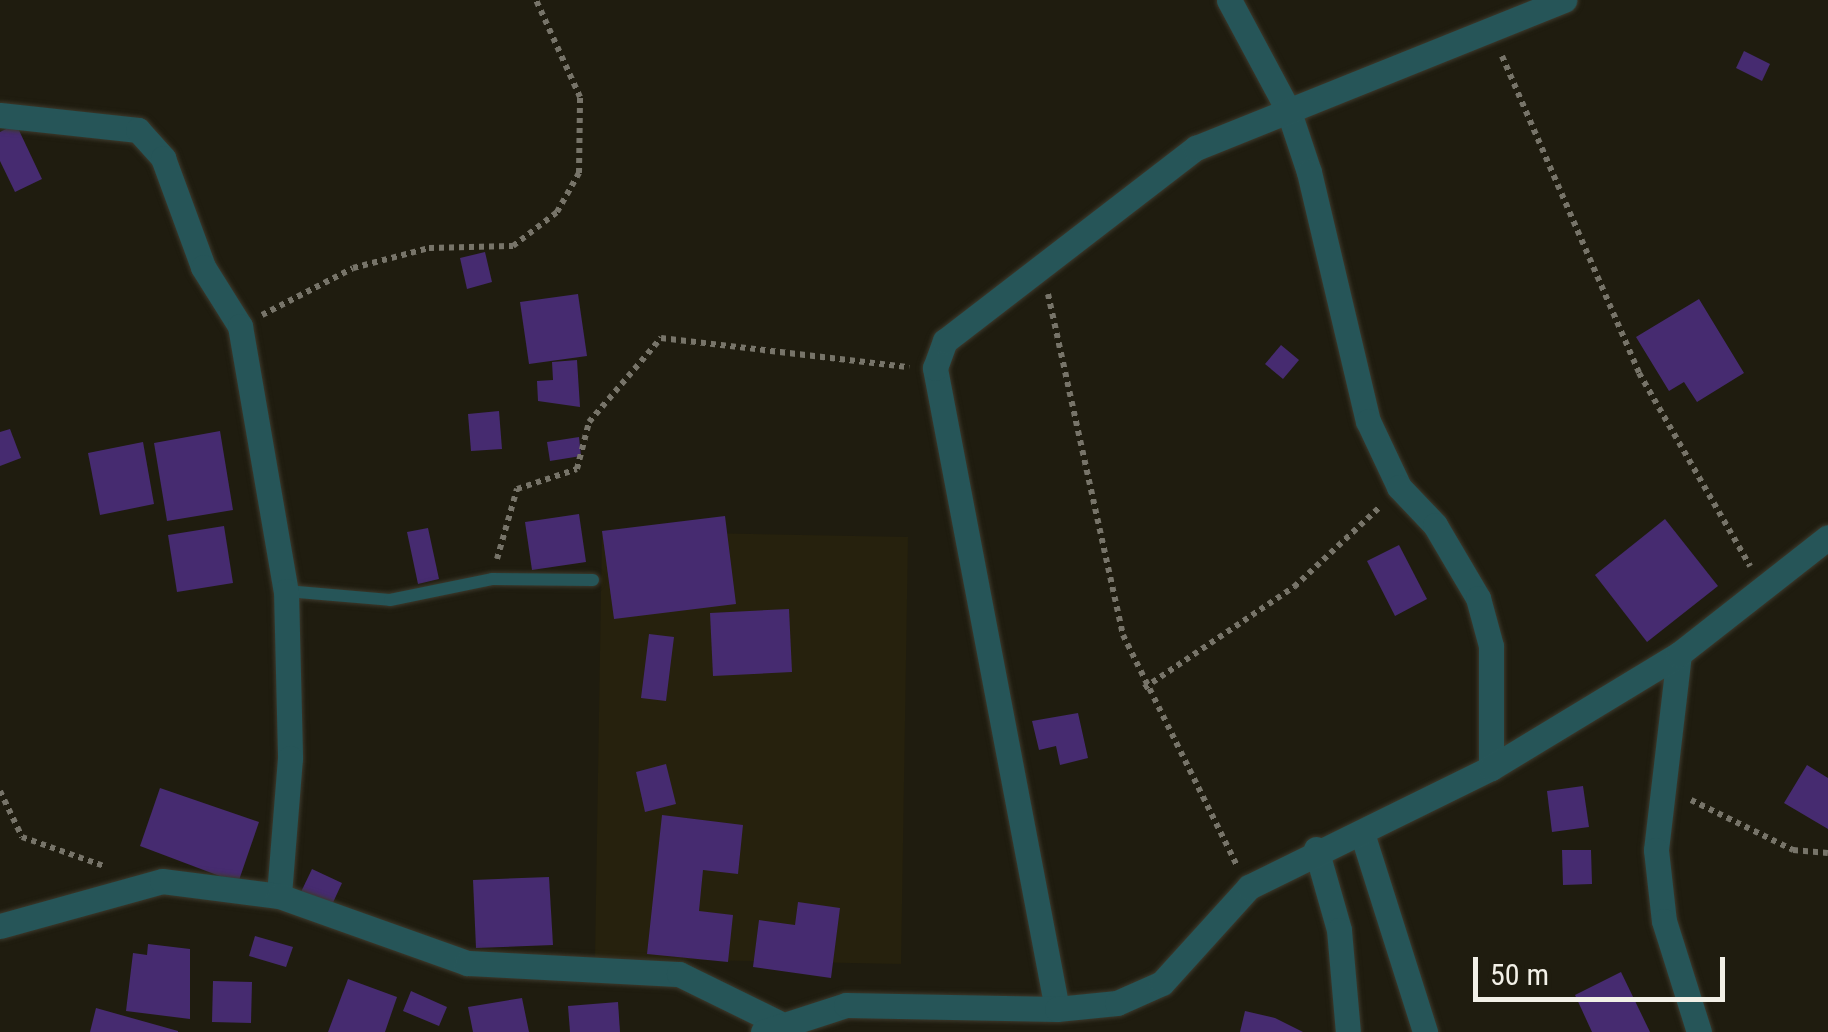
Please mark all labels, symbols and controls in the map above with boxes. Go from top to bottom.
scale bar [1478,937,1730,999]
text: 50 m [1490,957,1549,992]

